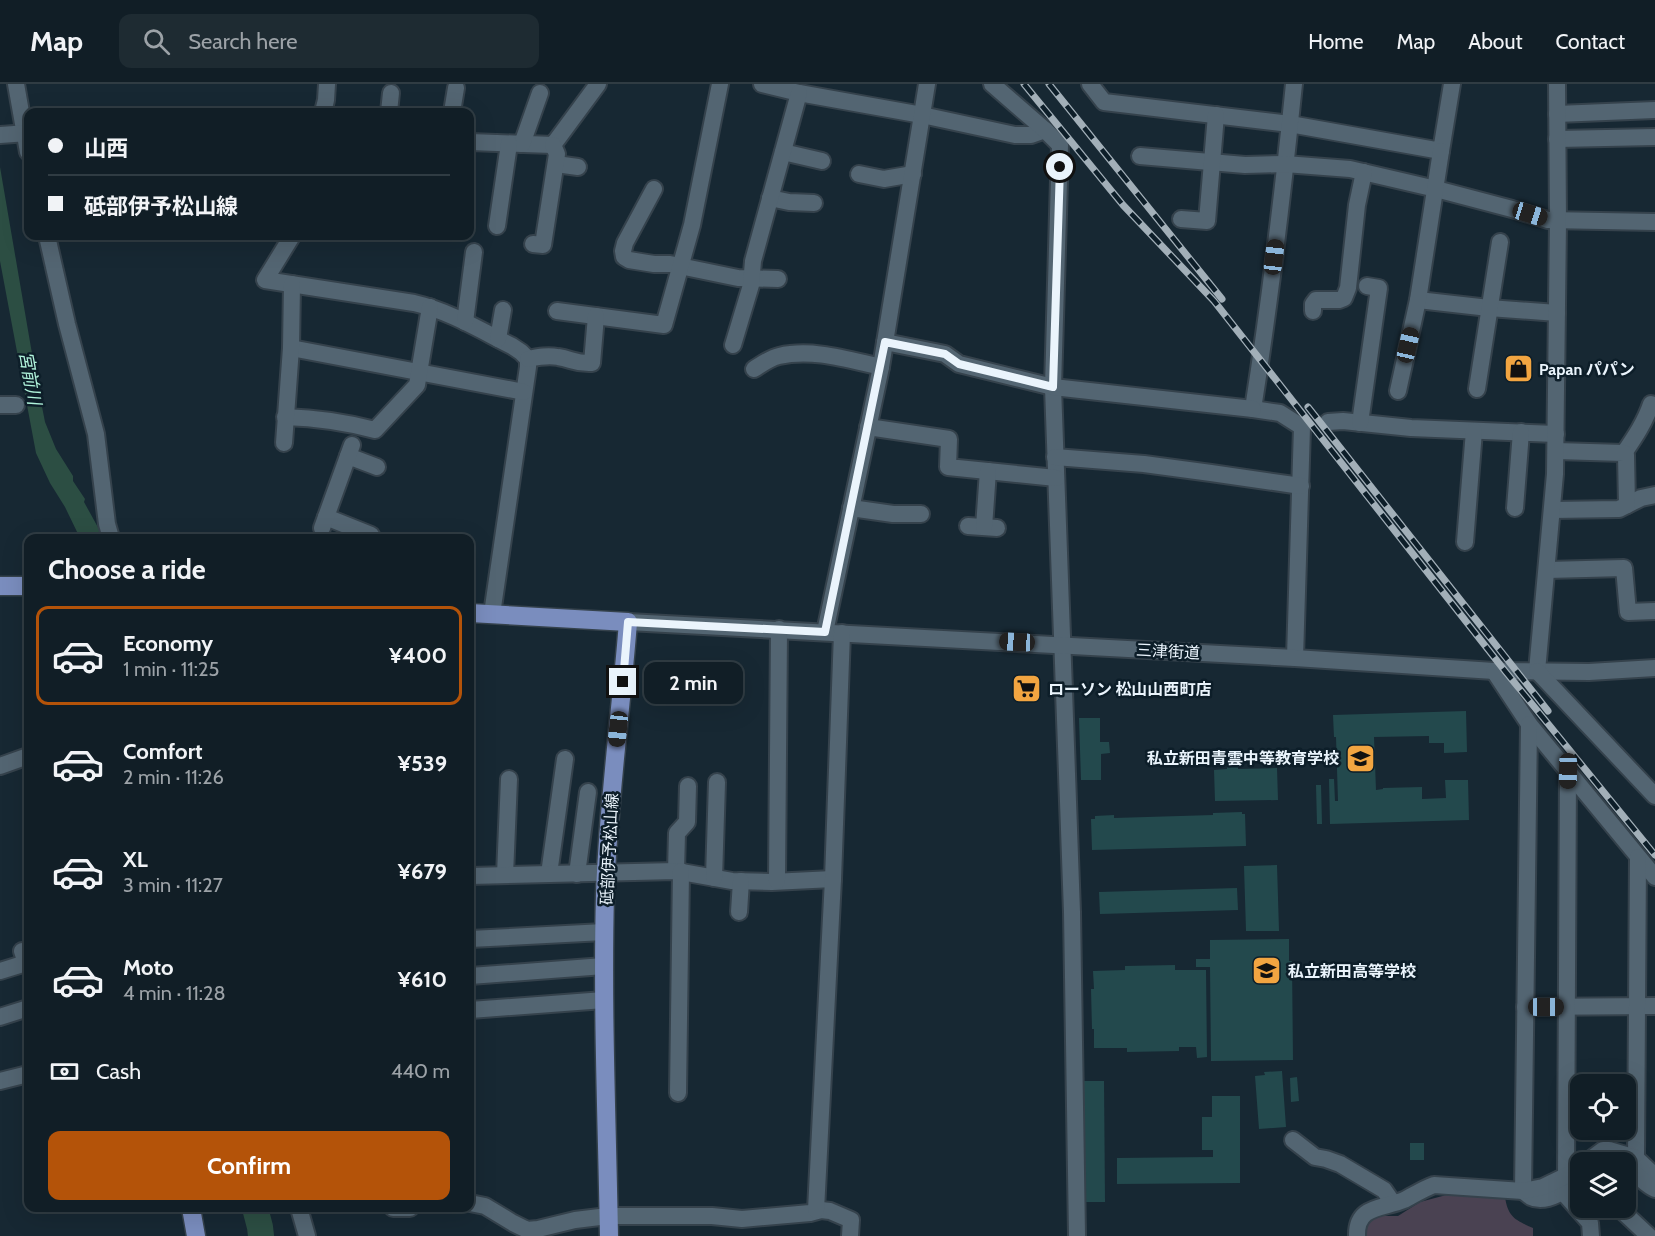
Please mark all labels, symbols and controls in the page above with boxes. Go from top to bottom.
search box [119,14,539,68]
text: Map [30,24,83,58]
icon: search [140,25,173,58]
text: Search here [188,28,297,55]
text: Home [1308,29,1364,54]
text: Map [1397,29,1435,54]
text: About [1468,29,1522,54]
text: Contact [1555,29,1625,54]
text: 山西 [84,135,128,162]
route start [1046,153,1073,180]
text: 砥部伊予松山線 [84,193,238,220]
car [1510,200,1550,228]
car [1263,238,1285,276]
car [1395,325,1421,365]
water label: 宮前川 [14,350,46,408]
shop icon: Papan パパン [1502,353,1534,385]
place label: Papan パパン [1539,360,1635,379]
text: Choose a ride [48,553,206,586]
icon: car [51,629,105,683]
text: Economy [123,630,213,657]
car [999,632,1035,652]
street label: 三津街道 [1136,640,1200,663]
text: ¥400 [389,642,447,669]
text: 1 min · 11:25 [123,657,219,681]
callout: 2 min [644,661,743,703]
route end [609,668,636,695]
text: 2 min [669,671,718,695]
supermarket icon: ローソン 松山山西町店 [1011,673,1043,705]
place label: ローソン 松山山西町店 [1048,680,1212,699]
car [607,710,629,748]
icon: car [51,737,105,791]
text: Comfort [123,738,202,765]
school or university icon: 私立新田青雲中等教育学校 [1344,742,1376,774]
place label: 私立新田青雲中等教育学校 [1147,749,1339,768]
text: ¥539 [398,750,447,777]
car [1559,753,1577,789]
text: 2 min · 11:26 [123,765,224,789]
street label: 砥部伊予松山線 [597,793,622,905]
icon: car [51,845,105,899]
text: XL [123,846,148,873]
text: ¥679 [398,858,447,885]
text: 3 min · 11:27 [123,873,223,897]
icon: car [51,953,105,1007]
text: Moto [123,954,174,981]
school or university icon: 私立新田高等学校 [1251,955,1283,987]
place label: 私立新田高等学校 [1288,962,1416,981]
text: ¥610 [398,966,447,993]
text: 4 min · 11:28 [123,981,226,1005]
car [1528,998,1564,1016]
icon: cash [48,1055,81,1088]
text: Cash [96,1058,141,1085]
text: 440 m [391,1059,450,1083]
map controls [1570,1074,1636,1218]
button: locate [1570,1074,1636,1140]
button: Confirm [48,1131,450,1200]
button: layers [1570,1152,1636,1218]

